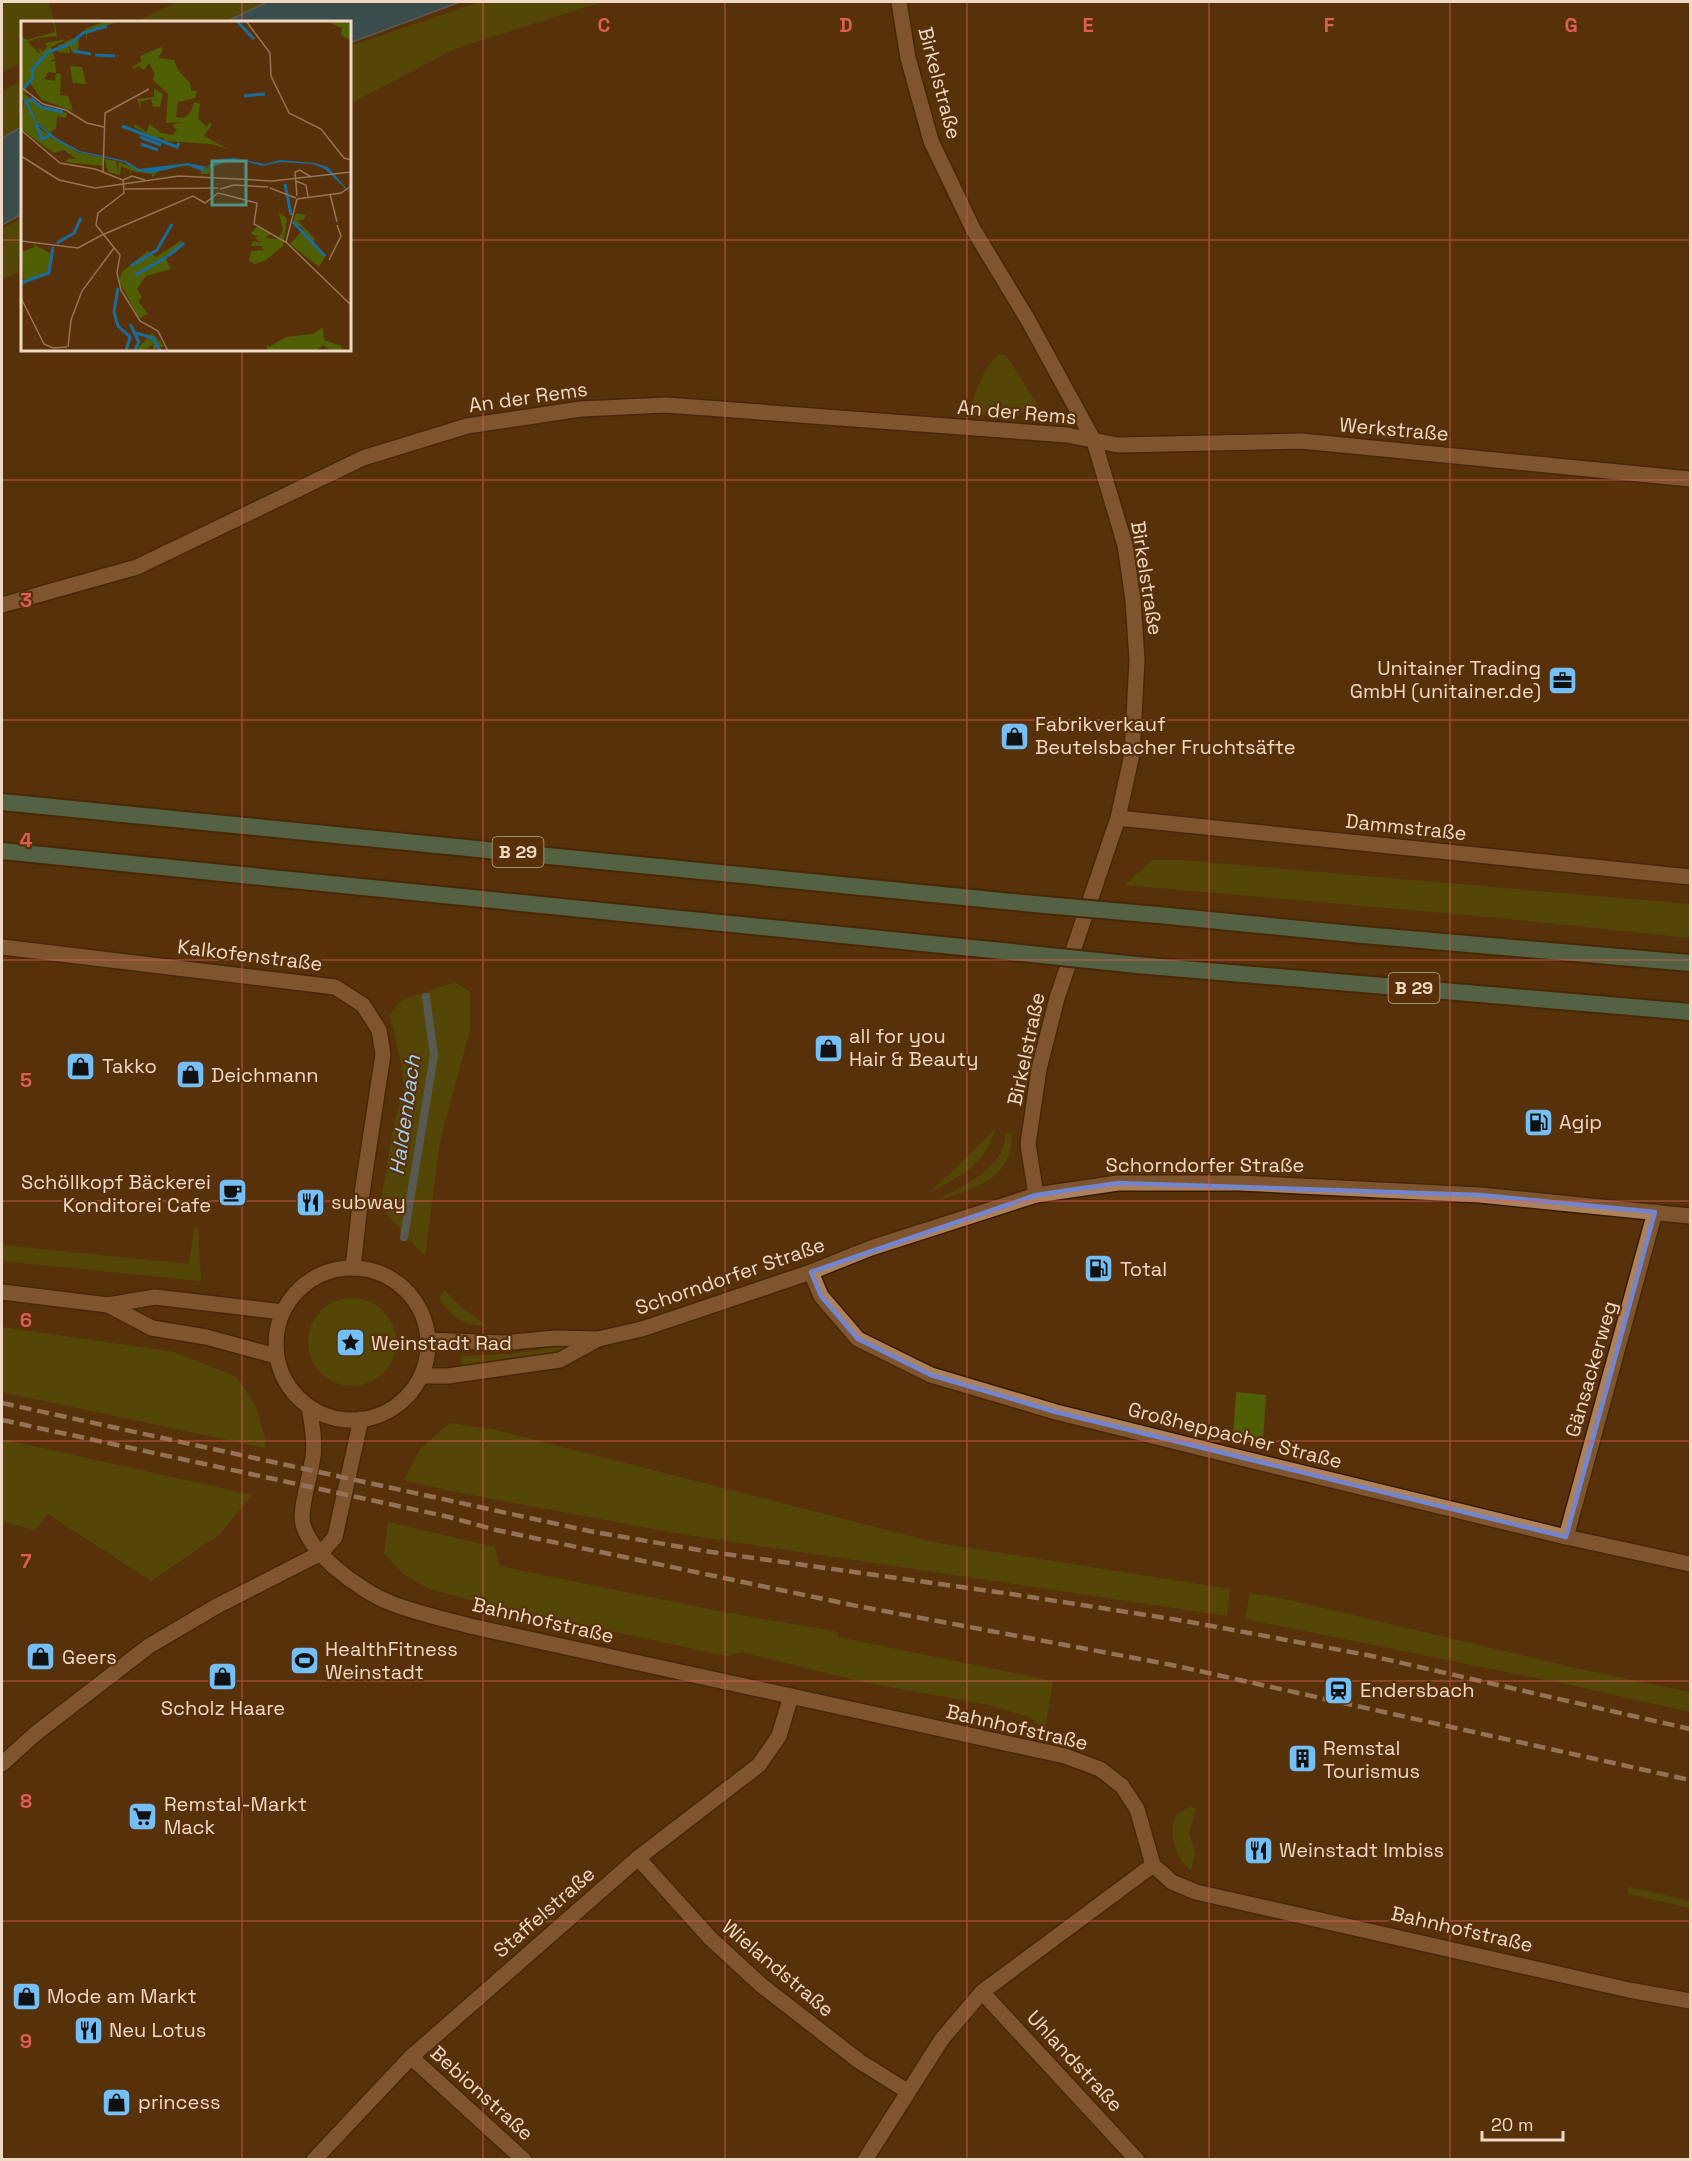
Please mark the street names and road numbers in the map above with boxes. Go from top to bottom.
street label: Birkelstraße [913,24,967,142]
street label: An der Rems [467,376,589,418]
street label: An der Rems [956,394,1078,430]
street label: Werkstraße [1338,411,1450,447]
street label: Birkelstraße [1125,519,1169,637]
street label: Dammstraße [1344,808,1468,846]
road number: B 29 [492,837,544,867]
street label: Kalkofenstraße [176,933,324,977]
road number: B 29 [1388,973,1440,1003]
street label: Birkelstraße [1001,990,1051,1108]
street label: Schorndorfer Straße [1106,1152,1304,1178]
street label: Schorndorfer Straße [632,1231,828,1321]
street label: Gänsackerweg [1559,1298,1623,1440]
street label: Großheppacher Straße [1125,1396,1345,1474]
street label: Bahnhofstraße [470,1591,616,1649]
street label: Bahnhofstraße [944,1698,1090,1756]
street label: Staffelstraße [488,1861,600,1963]
street label: Bahnhofstraße [1389,1900,1535,1958]
street label: Wielandstraße [717,1914,839,2022]
street label: Uhlandstraße [1021,2005,1129,2117]
street label: Bebionstraße [425,2040,539,2146]

